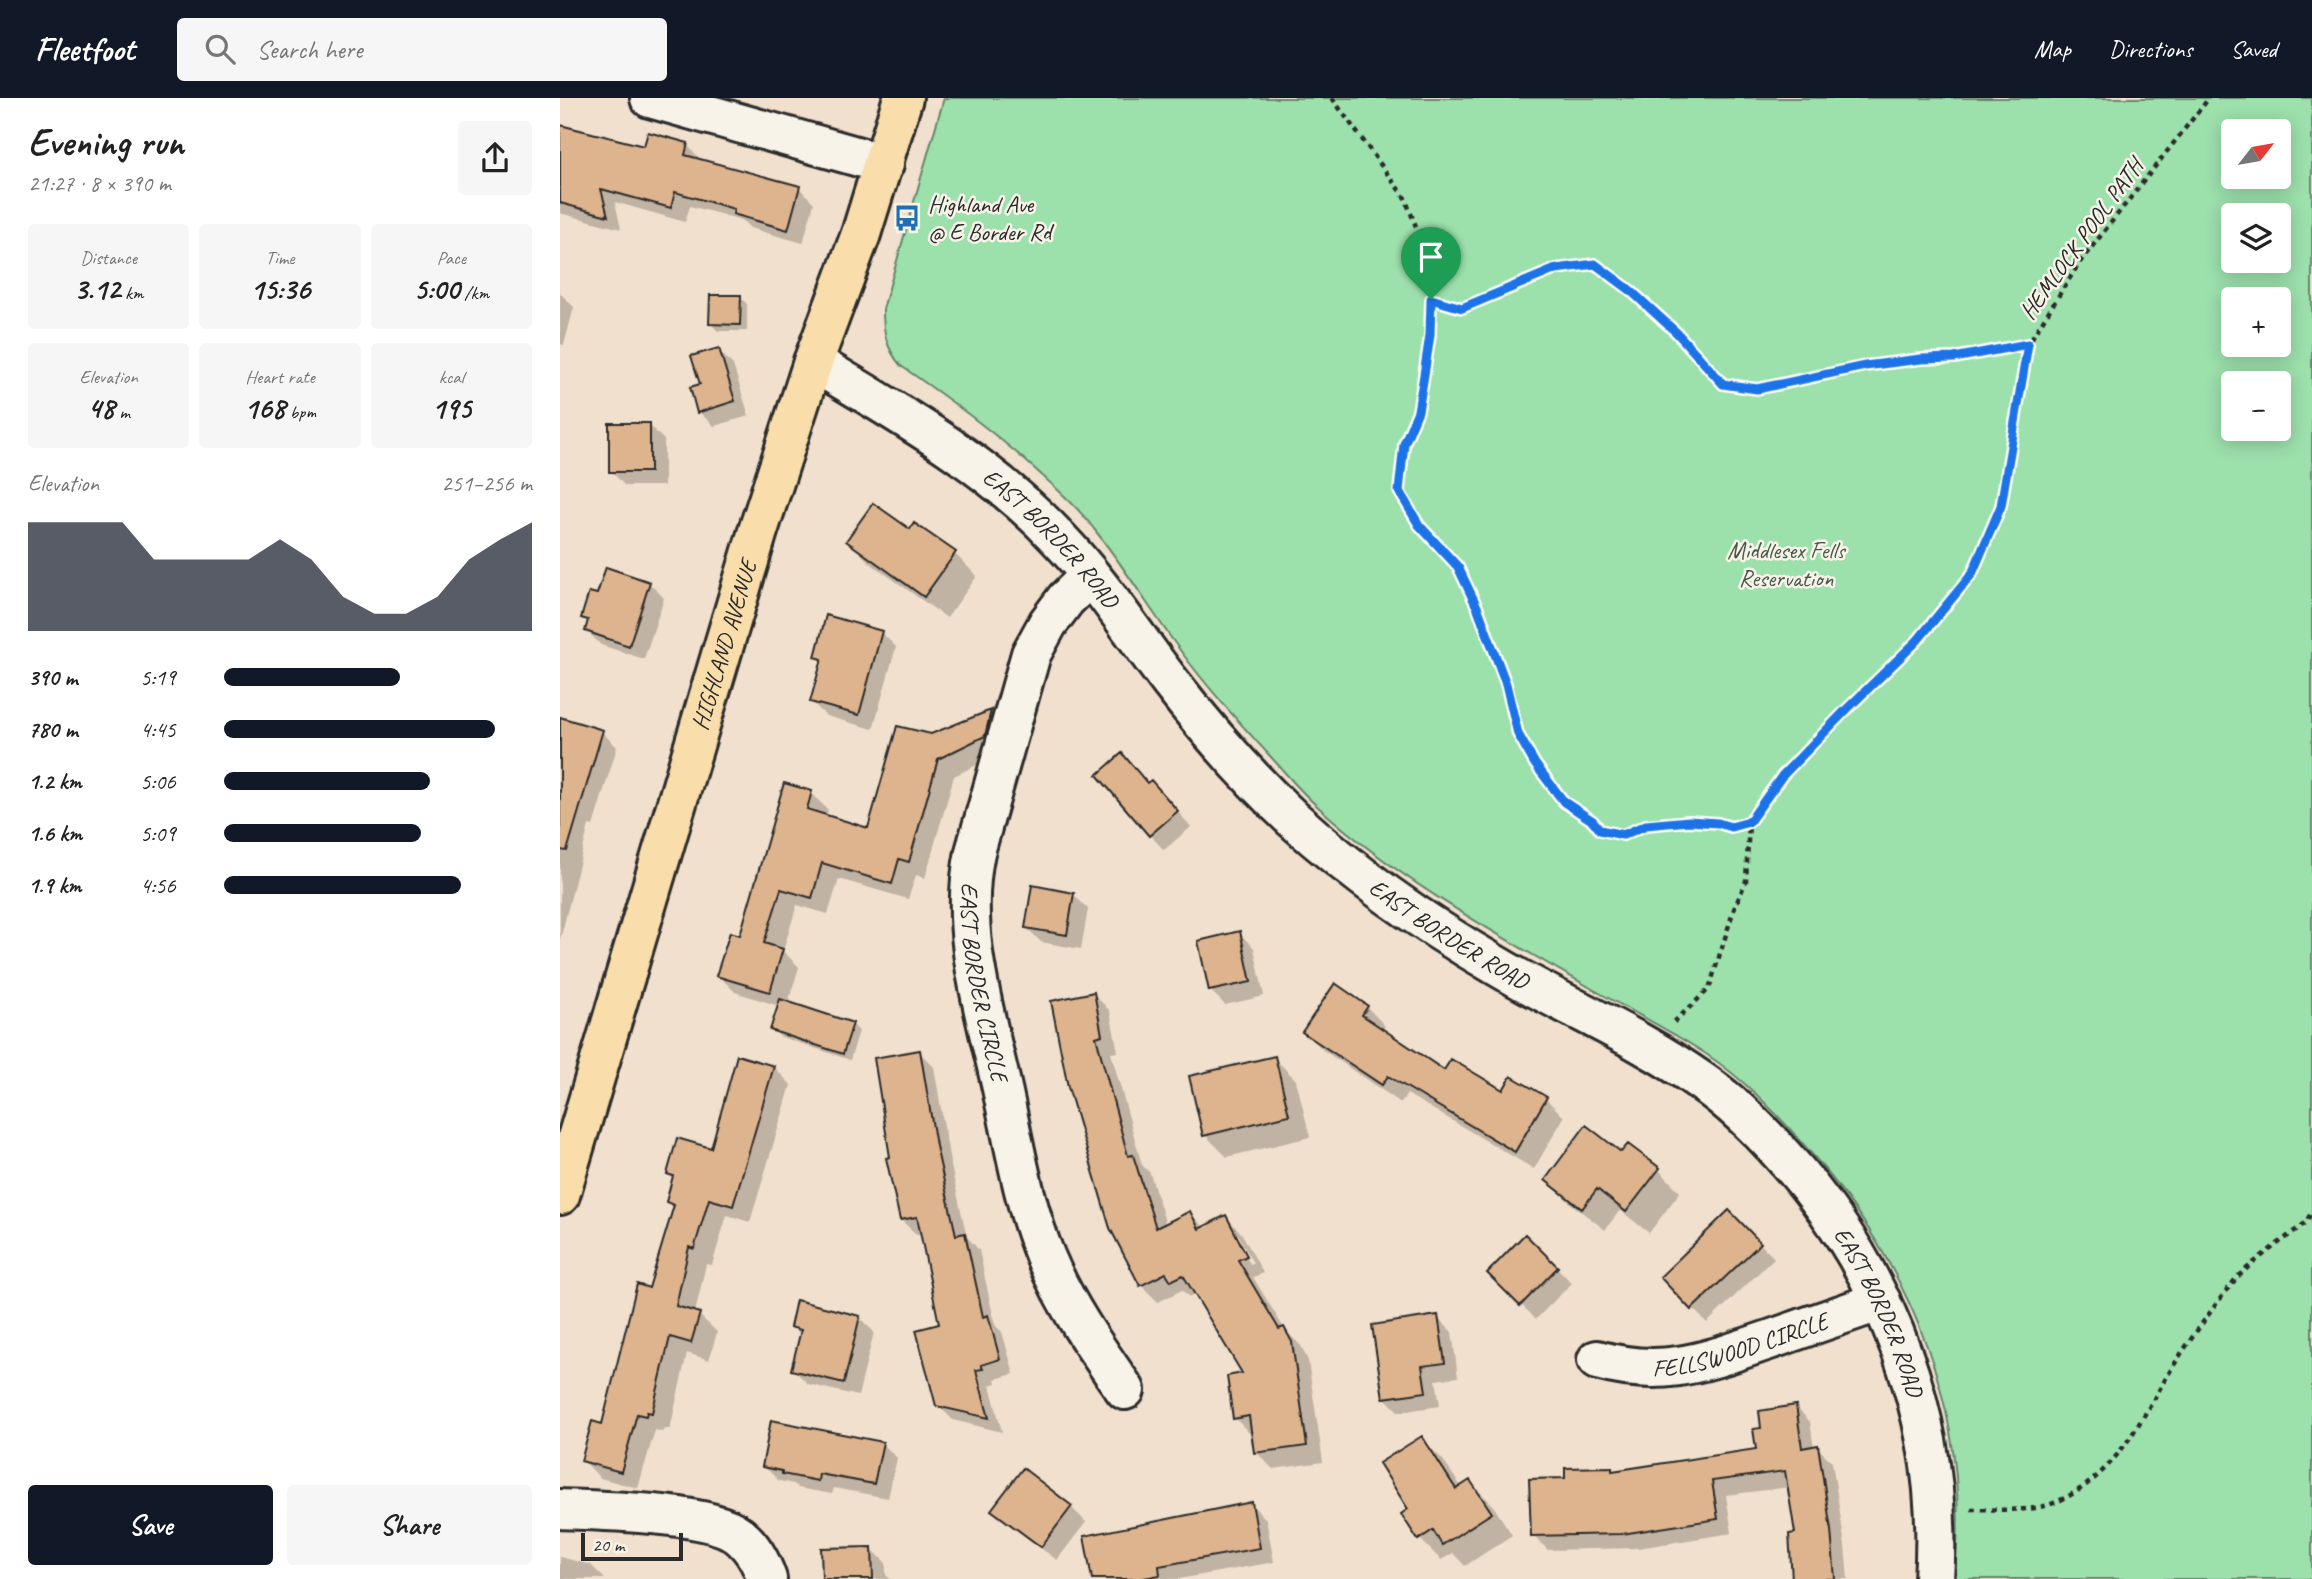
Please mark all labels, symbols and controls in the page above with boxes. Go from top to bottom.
search box [177,18,667,81]
text: Fleetfoot [35,28,135,70]
icon: search [201,30,239,68]
text: Search here [257,33,363,66]
text: Map [2034,34,2071,64]
text: Directions [2109,34,2192,64]
text: Saved [2230,34,2277,64]
text: Evening run [28,119,184,166]
north arrow [2221,119,2291,189]
map controls [2221,119,2291,441]
button: share [458,121,532,195]
street label: HEMLOCK POOL PATH [2013,149,2152,325]
text: 21:27 · 8 × 390 m [28,169,171,198]
place label: Highland Ave @ E Border Rd [928,189,1055,247]
bus stop icon: Highland Ave @ E Border Rd [892,203,922,233]
button: layers [2221,203,2291,273]
pin [1401,227,1461,299]
icon: arrive [1412,238,1450,276]
text: Distance [80,246,137,270]
text: Time [265,246,295,270]
text: Pace [437,246,466,270]
text: 3.12 [74,270,120,308]
text: 15:36 [250,270,310,308]
text: 5:00 [414,270,460,308]
text: km [120,281,143,305]
text: /km [460,281,489,305]
button: + [2221,287,2291,357]
text: Elevation [79,365,138,389]
text: Heart rate [245,365,315,389]
text: kcal [439,365,464,389]
button: − [2221,371,2291,441]
text: 48 [88,389,115,427]
text: 168 [244,389,285,427]
text: 195 [431,389,471,427]
text: m [115,400,130,424]
text: bpm [285,400,316,424]
street label: EAST BORDER ROAD [977,462,1127,616]
text: Elevation [28,469,99,498]
text: 251–256 m [441,469,532,498]
park label: Middlesex Fells Reservation [1727,535,1847,593]
street label: HIGHLAND AVENUE [685,554,764,734]
text: 390 m [28,663,77,692]
text: 5:19 [140,663,176,692]
text: 780 m [28,715,78,744]
text: 4:45 [140,715,176,744]
text: 1.2 km [28,767,82,796]
text: 5:06 [140,767,176,796]
text: 1.6 km [28,819,82,848]
text: 5:09 [140,819,176,848]
text: 1.9 km [28,871,81,900]
text: 4:56 [140,871,176,900]
street label: EAST BORDER ROAD [1363,872,1536,997]
street label: EAST BORDER CIRCLE [955,882,1016,1087]
street label: EAST BORDER ROAD [1827,1221,1931,1402]
street label: FELLSWOOD CIRCLE [1652,1305,1835,1383]
button: Save [28,1485,273,1565]
button: Share [287,1485,532,1565]
scale bar [581,1530,682,1562]
text: 20 m [592,1533,624,1557]

